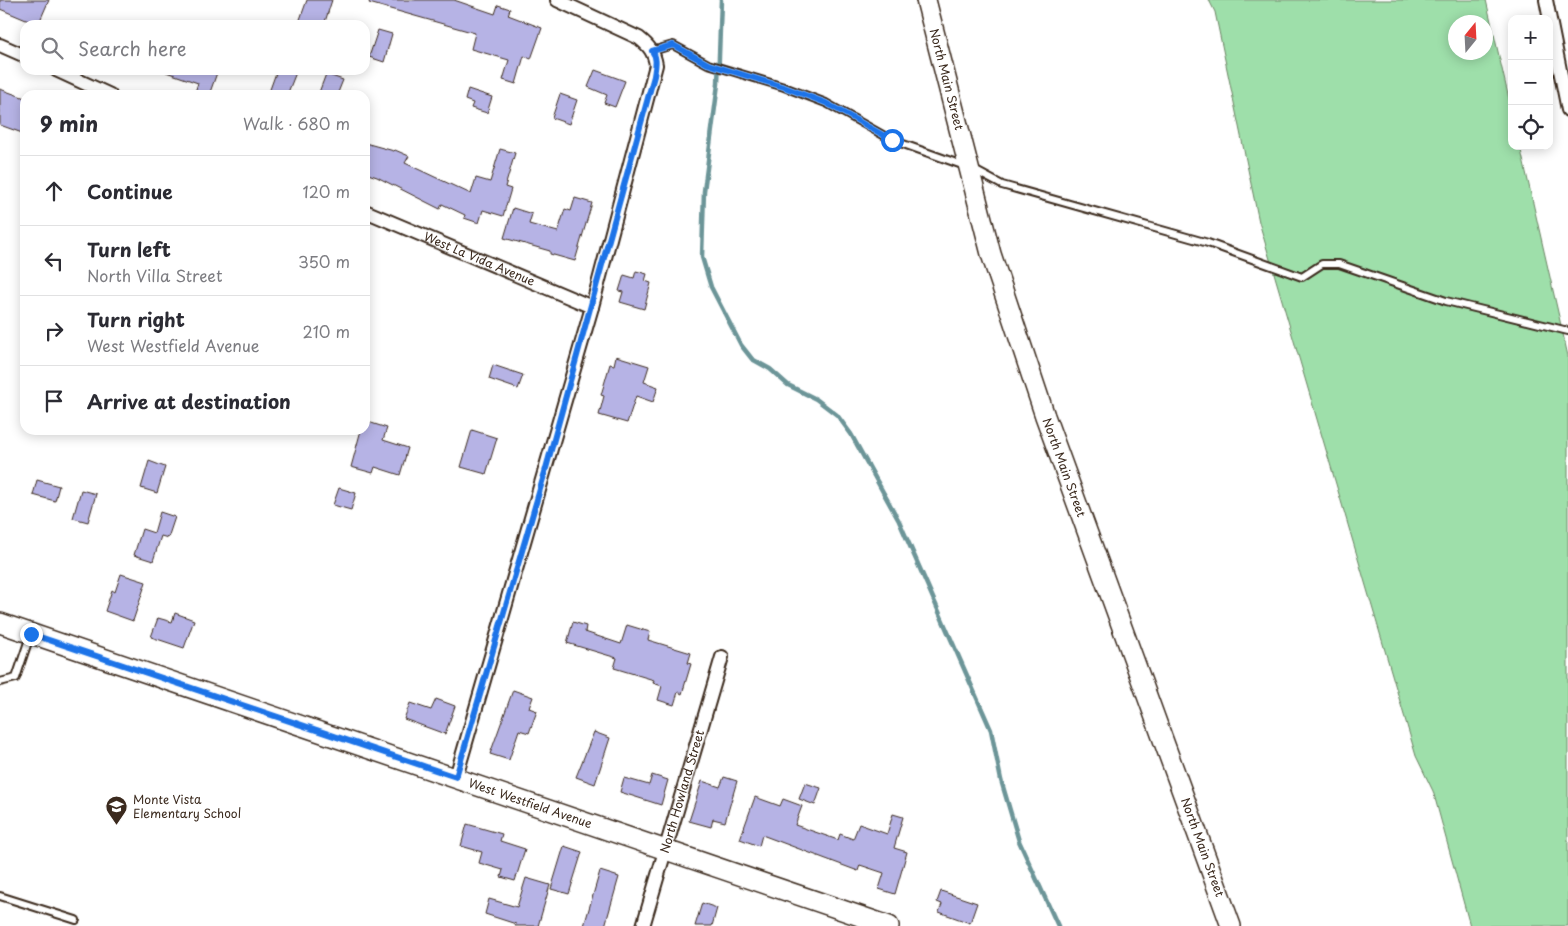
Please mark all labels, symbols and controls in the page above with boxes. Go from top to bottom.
north arrow [1448,15,1493,60]
map controls [1508,15,1553,150]
button: + [1508,15,1553,60]
search box [20,20,370,75]
street label: North Main Street [926,26,969,132]
icon: search [38,34,66,62]
text: Search here [78,34,187,62]
button: − [1508,60,1553,105]
button: locate [1508,105,1553,150]
text: 9 min [40,107,98,139]
text: Walk · 680 m [243,111,350,135]
route start [881,129,904,152]
icon: ahead [40,177,68,205]
text: Continue [87,177,173,205]
text: 120 m [303,179,350,203]
street label: West La Vida Avenue [421,227,538,290]
text: Turn left [87,235,171,263]
icon: left [40,247,68,275]
text: 350 m [298,249,350,273]
text: North Villa Street [87,263,223,287]
text: Turn right [87,305,185,333]
icon: right [40,317,68,345]
text: 210 m [302,319,350,343]
text: West Westfield Avenue [87,333,260,357]
icon: arrive [40,387,68,415]
text: Arrive at destination [87,387,291,415]
street label: North Main Street [1038,415,1091,520]
route end [20,623,43,646]
street label: North Howland Street [655,728,708,855]
street label: West Westfield Avenue [466,773,595,832]
place label: Monte Vista Elementary School [133,790,241,822]
school or university icon: Monte Vista Elementary School [105,795,129,826]
street label: North Main Street [1177,795,1230,899]

